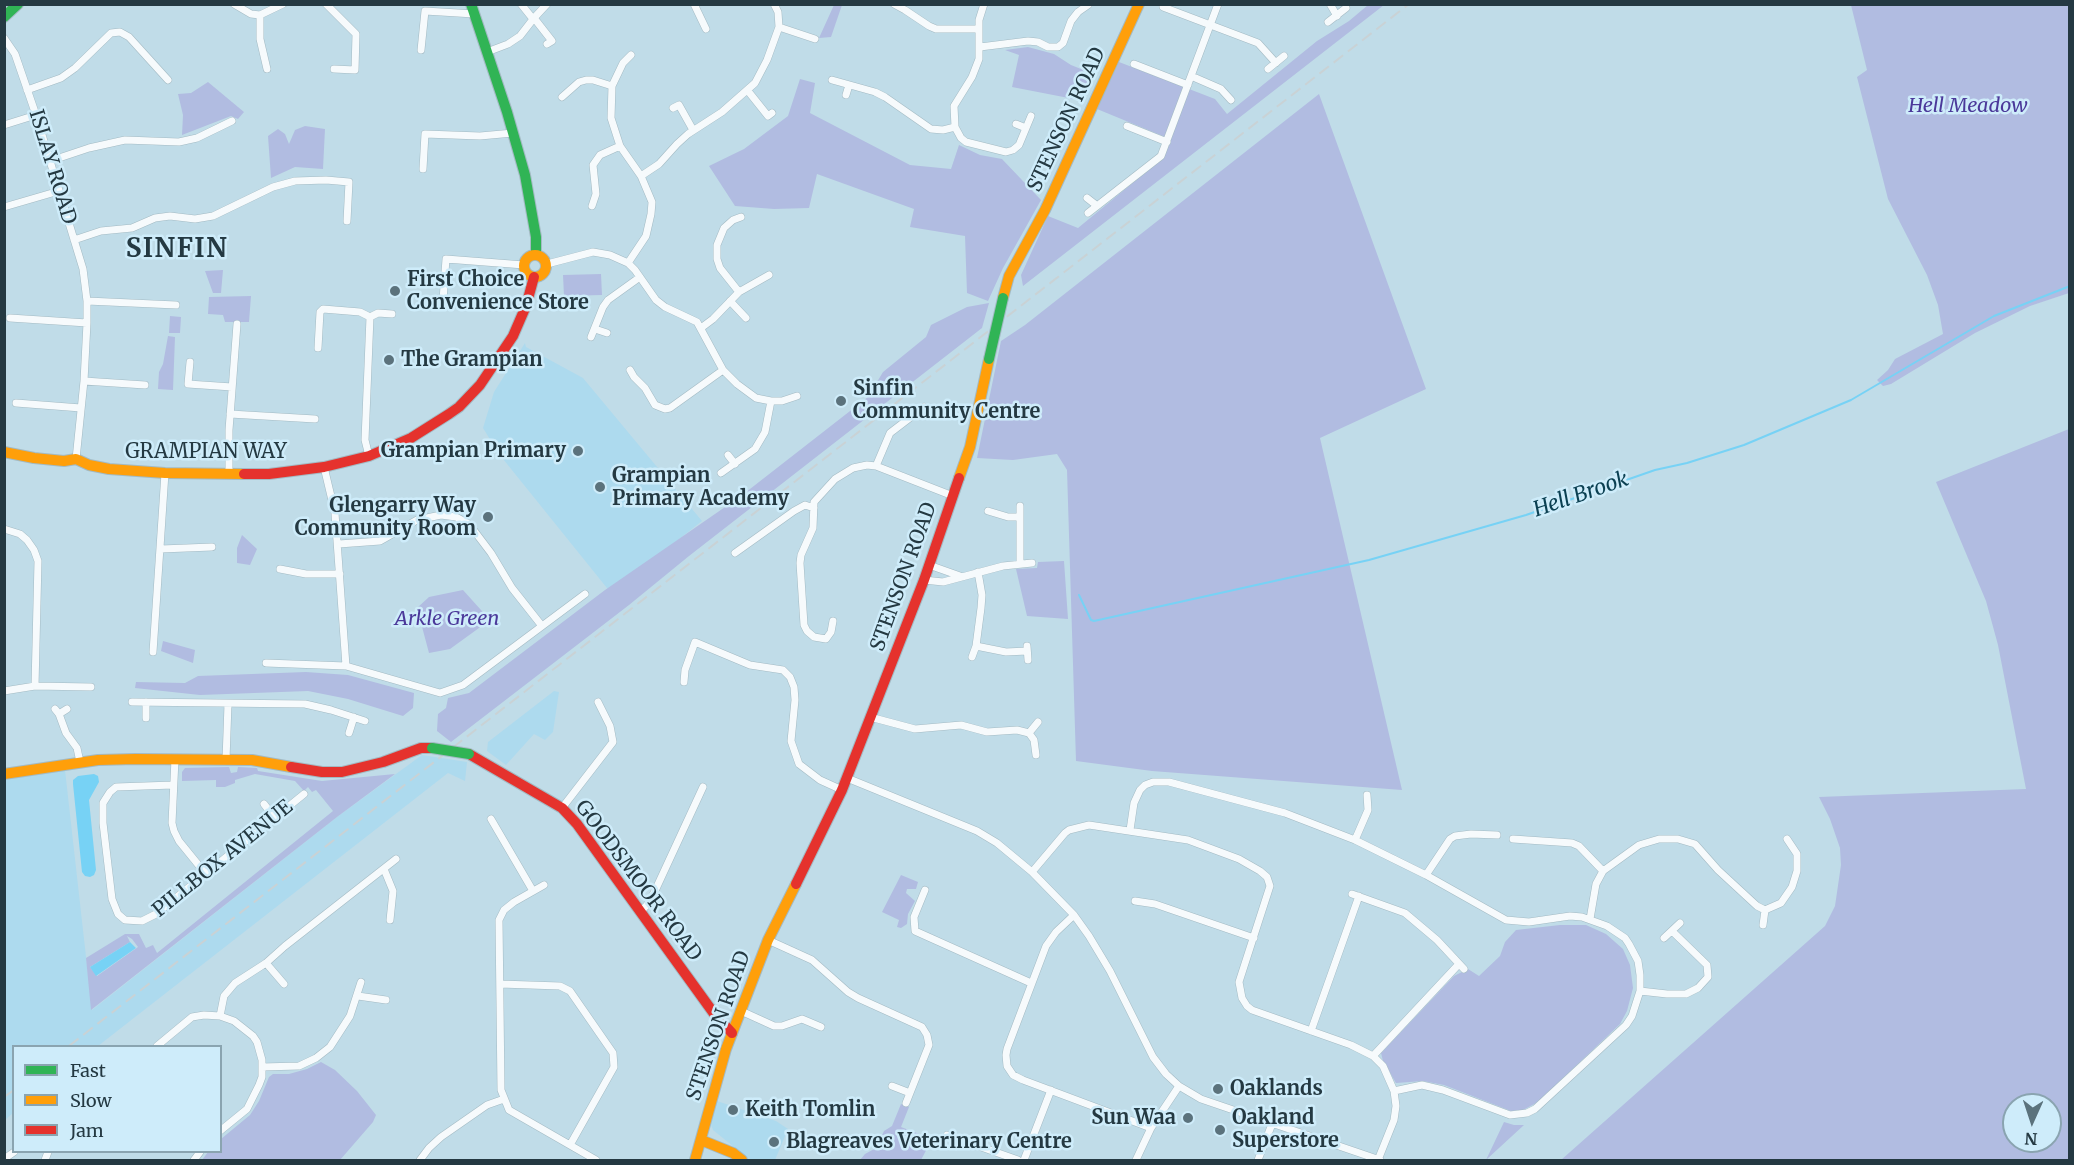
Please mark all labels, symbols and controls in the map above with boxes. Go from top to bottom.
street label: STENSON ROAD [1023,44,1111,196]
park label: Hell Meadow [1908,94,2028,118]
street label: ISLAY ROAD [23,107,81,227]
district label: SINFIN [126,234,228,266]
place label: First Choice Convenience Store [407,268,589,315]
marker: First Choice Convenience Store [388,284,402,298]
place label: The Grampian [401,348,543,372]
marker: The Grampian [382,353,396,367]
place label: Sinfin Community Centre [853,377,1040,424]
marker: Sinfin Community Centre [834,394,848,408]
place label: Grampian Primary [381,439,566,463]
street label: GRAMPIAN WAY [125,440,287,464]
marker: Grampian Primary [571,444,585,458]
place label: Grampian Primary Academy [612,464,789,511]
water label: Hell Brook [1530,467,1632,523]
marker: Grampian Primary Academy [593,480,607,494]
place label: Glengarry Way Community Room [295,494,476,541]
street label: STENSON ROAD [866,499,942,655]
marker: Glengarry Way Community Room [481,510,495,524]
park label: Arkle Green [395,607,499,631]
street label: PILLBOX AVENUE [148,795,298,923]
street label: GOODSMOOR ROAD [570,796,706,966]
street label: STENSON ROAD [682,948,756,1104]
legend [12,1045,222,1153]
text: Fast [70,1059,106,1082]
place label: Oaklands [1230,1077,1323,1101]
marker: Oaklands [1211,1082,1225,1096]
text: Slow [70,1089,112,1112]
north arrow [2002,1093,2062,1153]
place label: Keith Tomlin [745,1098,875,1122]
marker: Keith Tomlin [726,1103,740,1117]
place label: Sun Waa [1091,1106,1176,1130]
place label: Oakland Superstore [1232,1106,1339,1153]
marker: Sun Waa [1181,1111,1195,1125]
text: Jam [70,1119,104,1142]
marker: Oakland Superstore [1213,1123,1227,1137]
text: N [2024,1129,2038,1149]
place label: Blagreaves Veterinary Centre [786,1130,1072,1154]
marker: Blagreaves Veterinary Centre [767,1135,781,1149]

